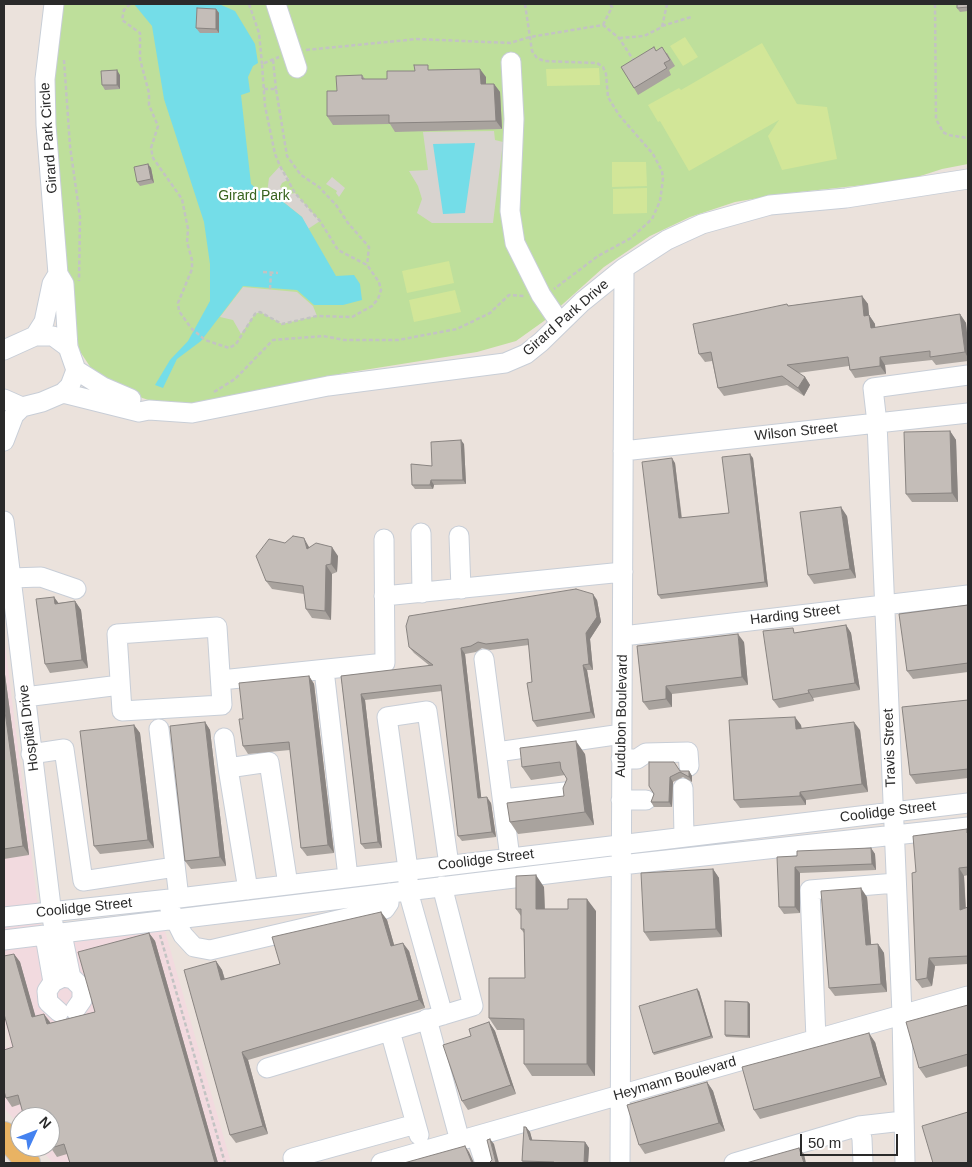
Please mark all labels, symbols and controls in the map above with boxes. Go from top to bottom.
street label: Girard Park Circle [37,82,61,194]
park label: Girard Park [218,188,290,204]
street label: Girard Park Drive [520,276,612,360]
street label: Wilson Street [754,419,838,445]
street label: Harding Street [749,601,841,629]
street label: Audubon Boulevard [613,654,631,778]
street label: Hospital Drive [15,684,43,772]
street label: Travis Street [880,708,900,788]
street label: Coolidge Street [839,798,937,826]
street label: Coolidge Street [437,846,535,874]
street label: Coolidge Street [35,895,133,921]
street label: Heymann Boulevard [612,1053,738,1105]
north arrow [10,1107,60,1157]
text: N [36,1113,55,1132]
scale bar [802,1124,900,1156]
text: 50 m [808,1134,841,1151]

